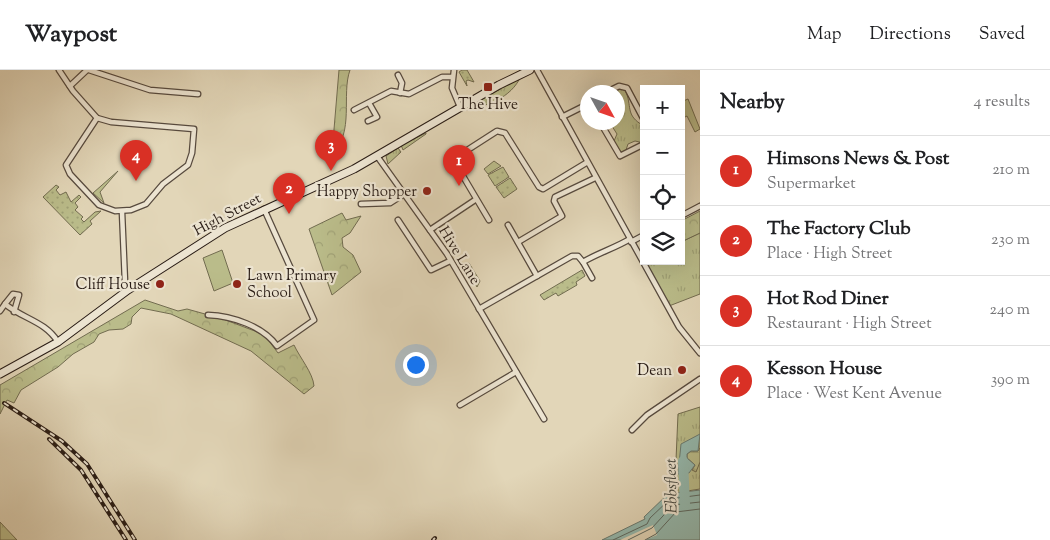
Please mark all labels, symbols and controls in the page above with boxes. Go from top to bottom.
text: Waypost [25,18,117,52]
text: Map [807,22,842,48]
text: Directions [870,22,951,48]
text: Saved [979,22,1025,48]
marker: The Hive [482,81,494,93]
north arrow [580,85,625,130]
map controls [640,85,685,265]
button: + [640,85,685,130]
text: Nearby [720,88,785,118]
text: 4 results [974,91,1030,114]
place label: The Hive [458,95,518,116]
pin: 3 [315,130,347,171]
button: − [640,130,685,175]
pin: 4 [120,140,152,181]
pin: 1 [443,145,475,186]
text: Himsons News & Post [767,146,949,173]
text: 1 [733,159,739,182]
text: 210 m [992,159,1030,182]
pin: 2 [273,173,305,214]
text: Supermarket [767,173,856,196]
button: locate [640,175,685,220]
place label: Happy Shopper [317,182,417,203]
marker: Happy Shopper [421,185,433,197]
street label: High Street [190,189,265,242]
text: The Factory Club [767,216,911,243]
button: layers [640,220,685,265]
street label: Hive Lane [433,223,485,289]
text: 2 [732,229,740,252]
text: 230 m [991,229,1030,252]
text: Place · High Street [767,243,892,266]
place label: Lawn Primary School [247,266,337,304]
place label: Cliff House [76,275,150,296]
marker: Cliff House [154,278,166,290]
marker: Lawn Primary School [231,278,243,290]
text: Hot Rod Diner [767,286,889,313]
text: 3 [733,299,739,322]
text: 240 m [989,299,1030,322]
text: Restaurant · High Street [767,313,932,336]
your location [403,352,429,378]
text: Kesson House [767,356,882,383]
place label: Dean [637,361,672,382]
marker: Dean [676,364,688,376]
text: 4 [732,369,740,392]
text: 390 m [991,369,1030,392]
text: Place · West Kent Avenue [767,383,942,406]
water label: Ebbsfleet [661,458,684,514]

